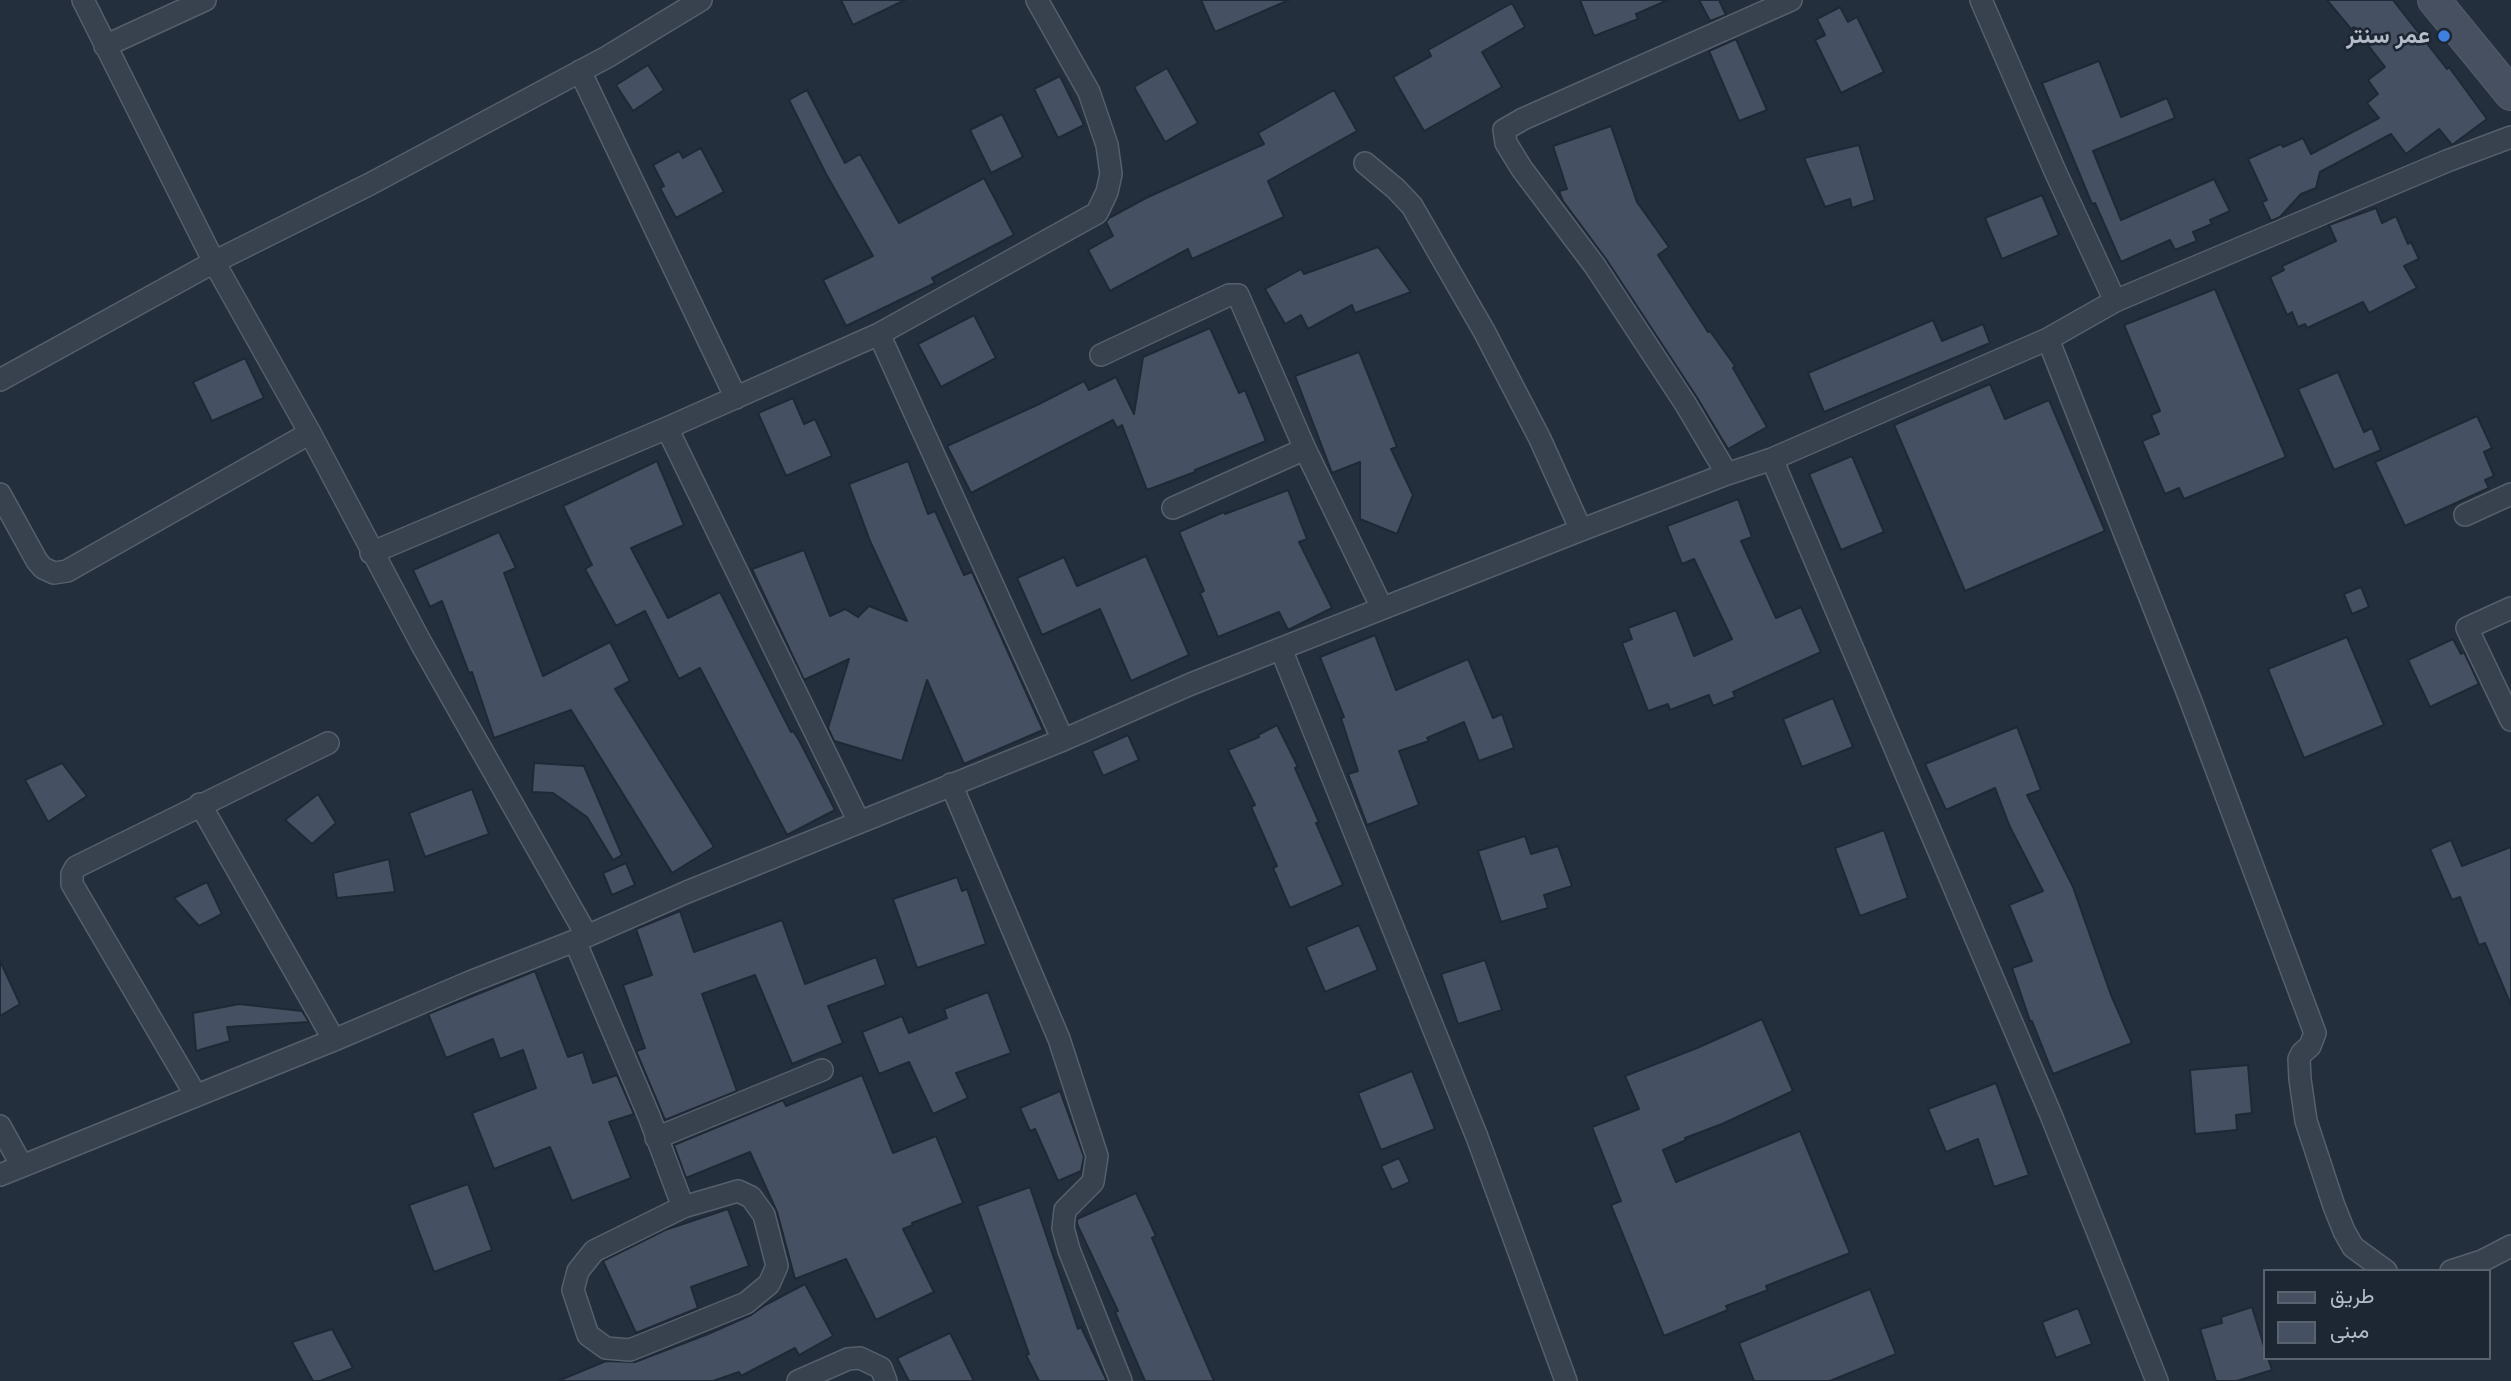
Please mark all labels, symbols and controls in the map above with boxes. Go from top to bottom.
place label: عمر سنتر [2346,22,2430,50]
marker: عمر سنتر [2436,28,2452,44]
legend [2262,1269,2490,1360]
text: طريق [2330,1284,2375,1308]
text: مبنى [2330,1319,2369,1343]

